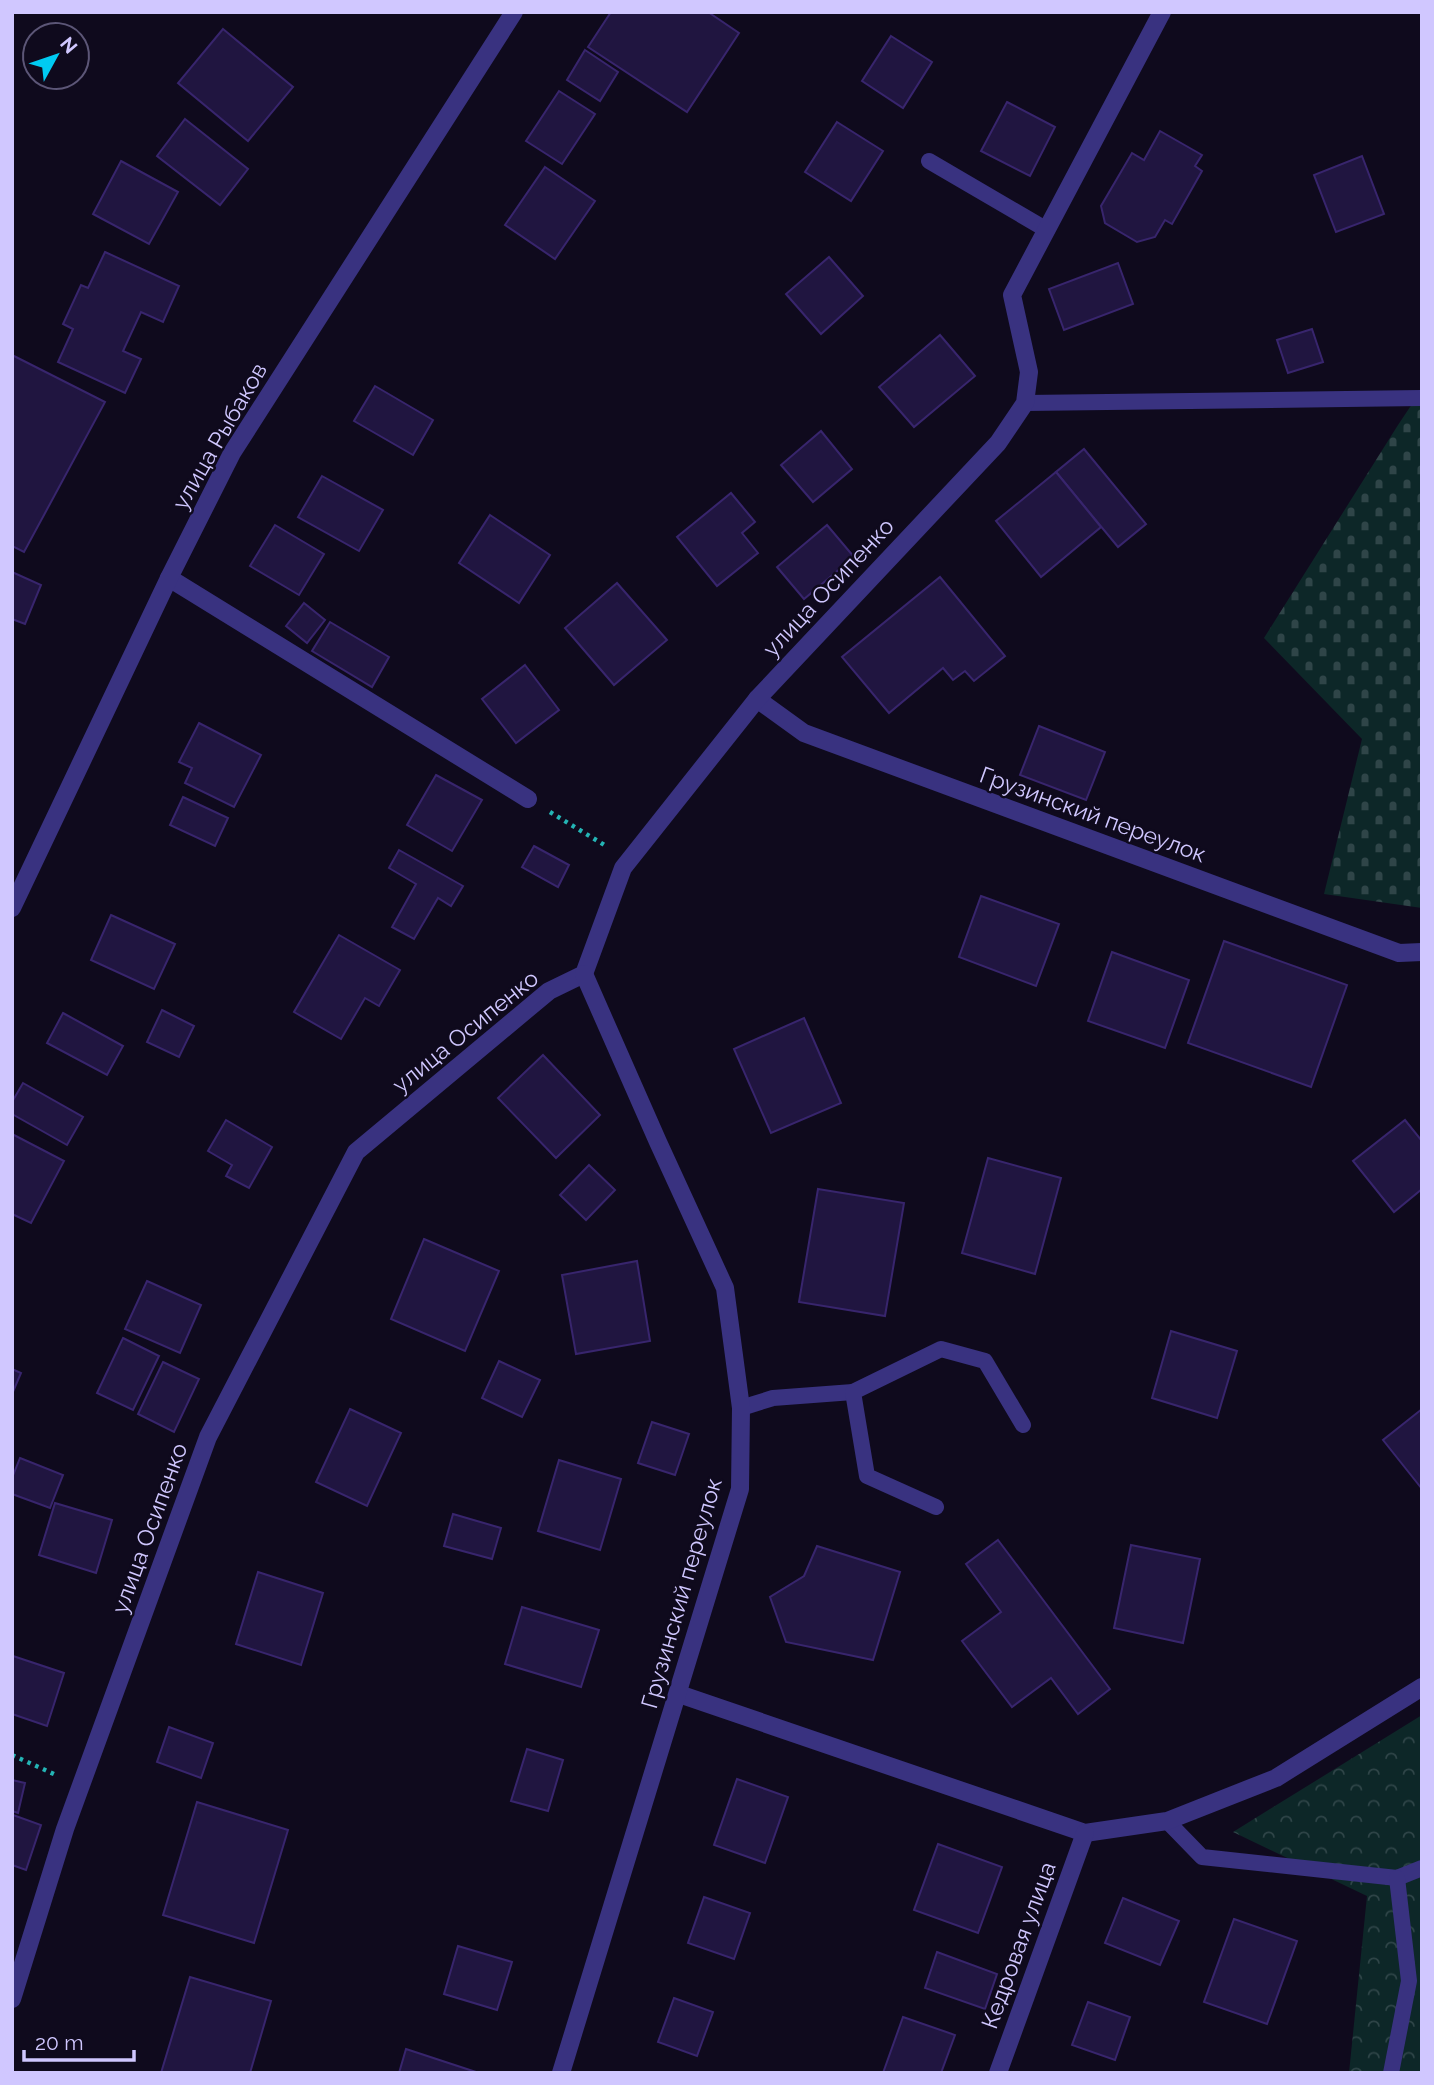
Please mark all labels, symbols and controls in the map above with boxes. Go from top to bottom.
north arrow [21,21,91,91]
text: N [56,32,82,58]
street label: улица Рыбаков [166,358,272,514]
street label: улица Осипенко [757,512,899,662]
street label: Грузинский переулок [976,761,1210,868]
street label: улица Осипенко [387,964,543,1098]
street label: улица Осипенко [106,1439,192,1617]
street label: Грузинский переулок [635,1475,727,1711]
street label: Кедровая улица [975,1858,1061,2032]
scale bar [24,2018,135,2062]
text: 20 m [35,2030,83,2055]

